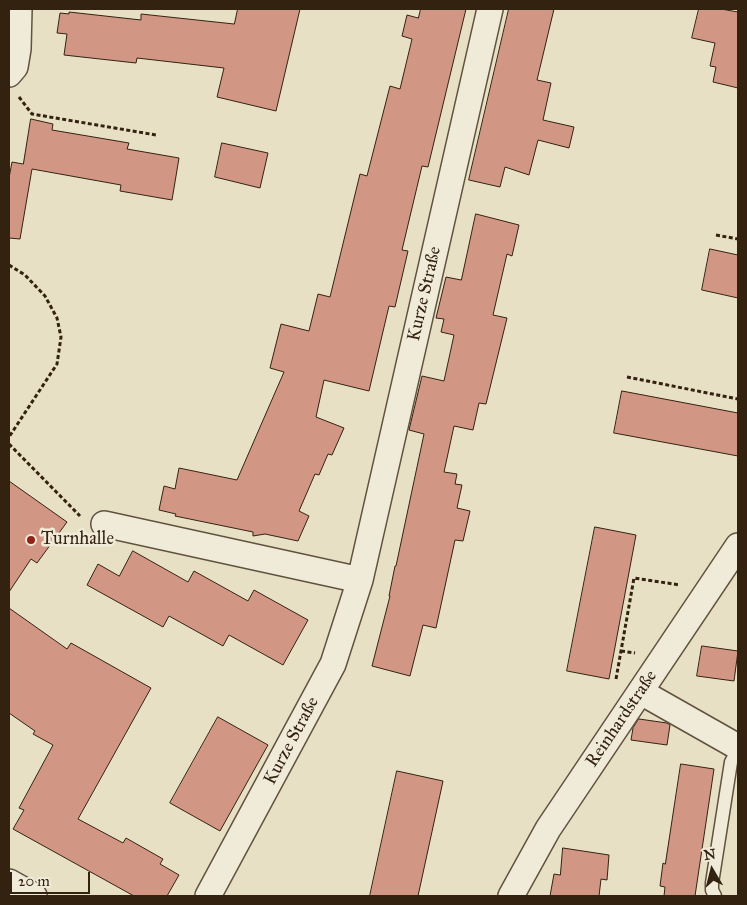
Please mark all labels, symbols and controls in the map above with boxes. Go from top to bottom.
street label: Kurze Straße [404,245,446,343]
place label: Turnhalle [41,529,114,551]
marker: Turnhalle [25,534,37,546]
street label: Reinhardstraße [582,666,662,772]
street label: Kurze Straße [260,693,324,789]
north arrow [687,845,737,895]
text: N [703,845,717,864]
scale bar [12,862,92,894]
text: 20 m [18,872,50,890]

